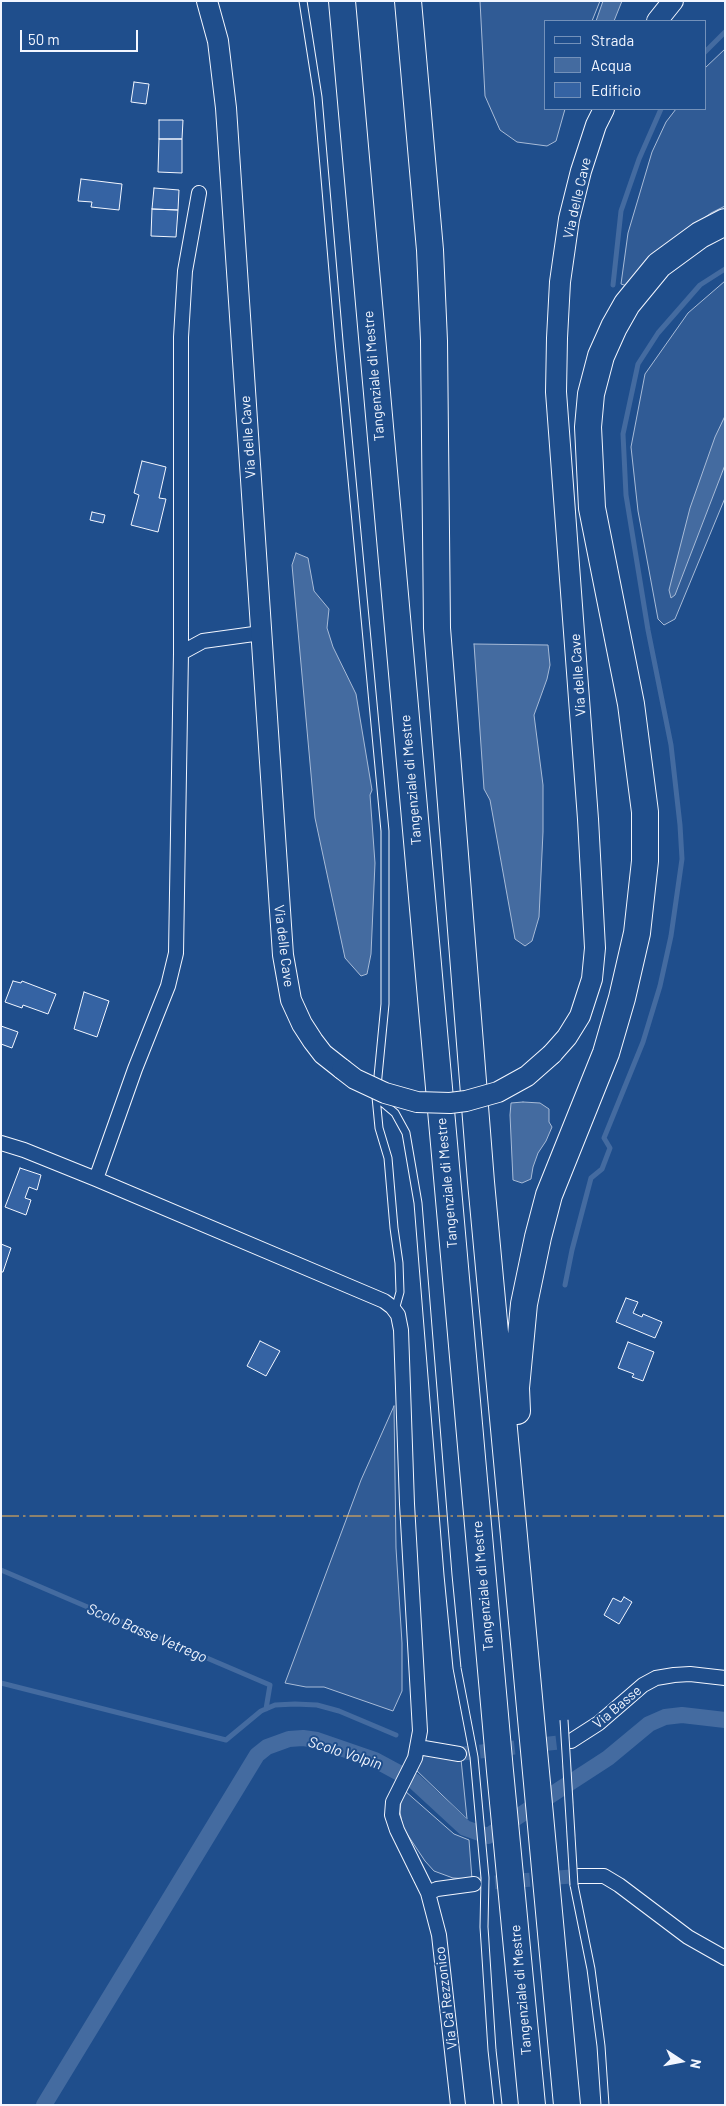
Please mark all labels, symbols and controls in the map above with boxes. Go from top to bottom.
scale bar [22,20,140,52]
legend [544,20,706,110]
text: 50 m [28,30,60,48]
text: Strada [591,31,634,49]
text: Acqua [591,56,632,74]
text: Edificio [591,81,641,99]
street label: Via delle Cave [559,156,595,240]
street label: Tangenziale di Mestre [360,310,388,442]
street label: Via delle Cave [237,395,259,479]
street label: Via delle Cave [567,633,589,717]
street label: Tangenziale di Mestre [397,714,425,846]
street label: Via delle Cave [271,904,297,988]
street label: Tangenziale di Mestre [433,1117,461,1249]
street label: Tangenziale di Mestre [469,1520,497,1652]
water label: Scolo Basse Vetrego [84,1600,210,1666]
street label: Via Basse [589,1682,645,1732]
water label: Scolo Volpin [306,1733,384,1773]
street label: Tangenziale di Mestre [507,1924,535,2056]
street label: Via Ca' Rezzonico [431,1946,461,2050]
north arrow [656,2036,706,2086]
text: N [687,2058,705,2070]

